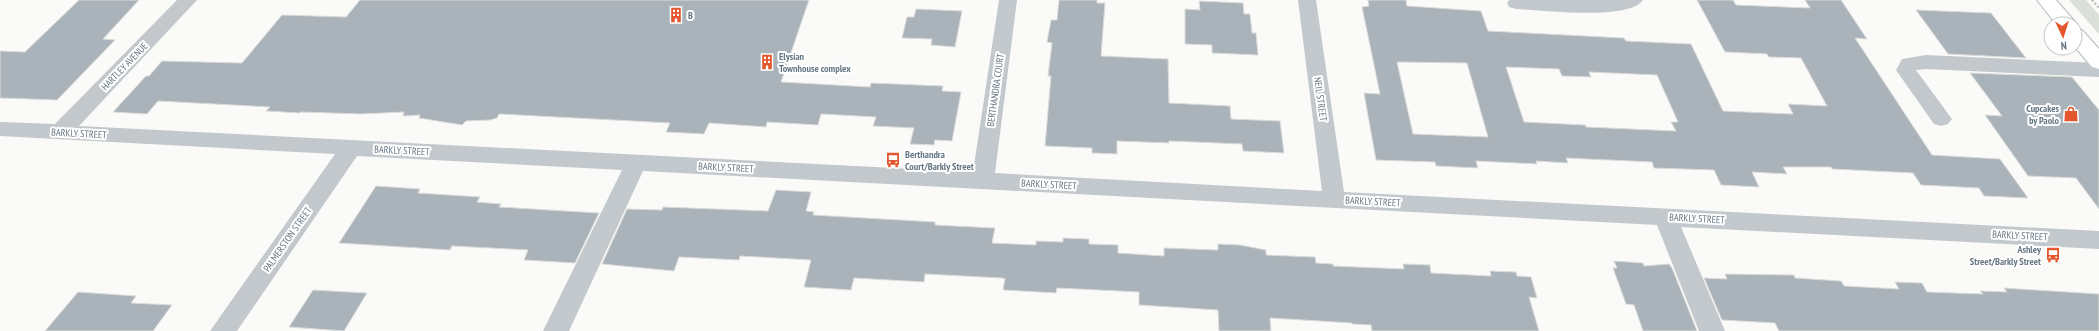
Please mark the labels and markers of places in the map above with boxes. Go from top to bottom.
building icon: B [667,6,685,24]
place label: B [688,9,693,22]
place label: Elysian Townhouse complex [779,50,851,75]
building icon: Elysian Townhouse complex [758,53,776,71]
place label: Cupcakes by Paolo [2026,102,2060,127]
shop icon: Cupcakes by Paolo [2062,105,2080,123]
place label: Berthandra Court/Barkly Street [905,148,974,173]
bus stop icon: Berthandra Court/Barkly Street [884,151,902,169]
place label: Ashley Street/Barkly Street [1970,243,2042,268]
bus stop icon: Ashley Street/Barkly Street [2044,246,2062,264]

